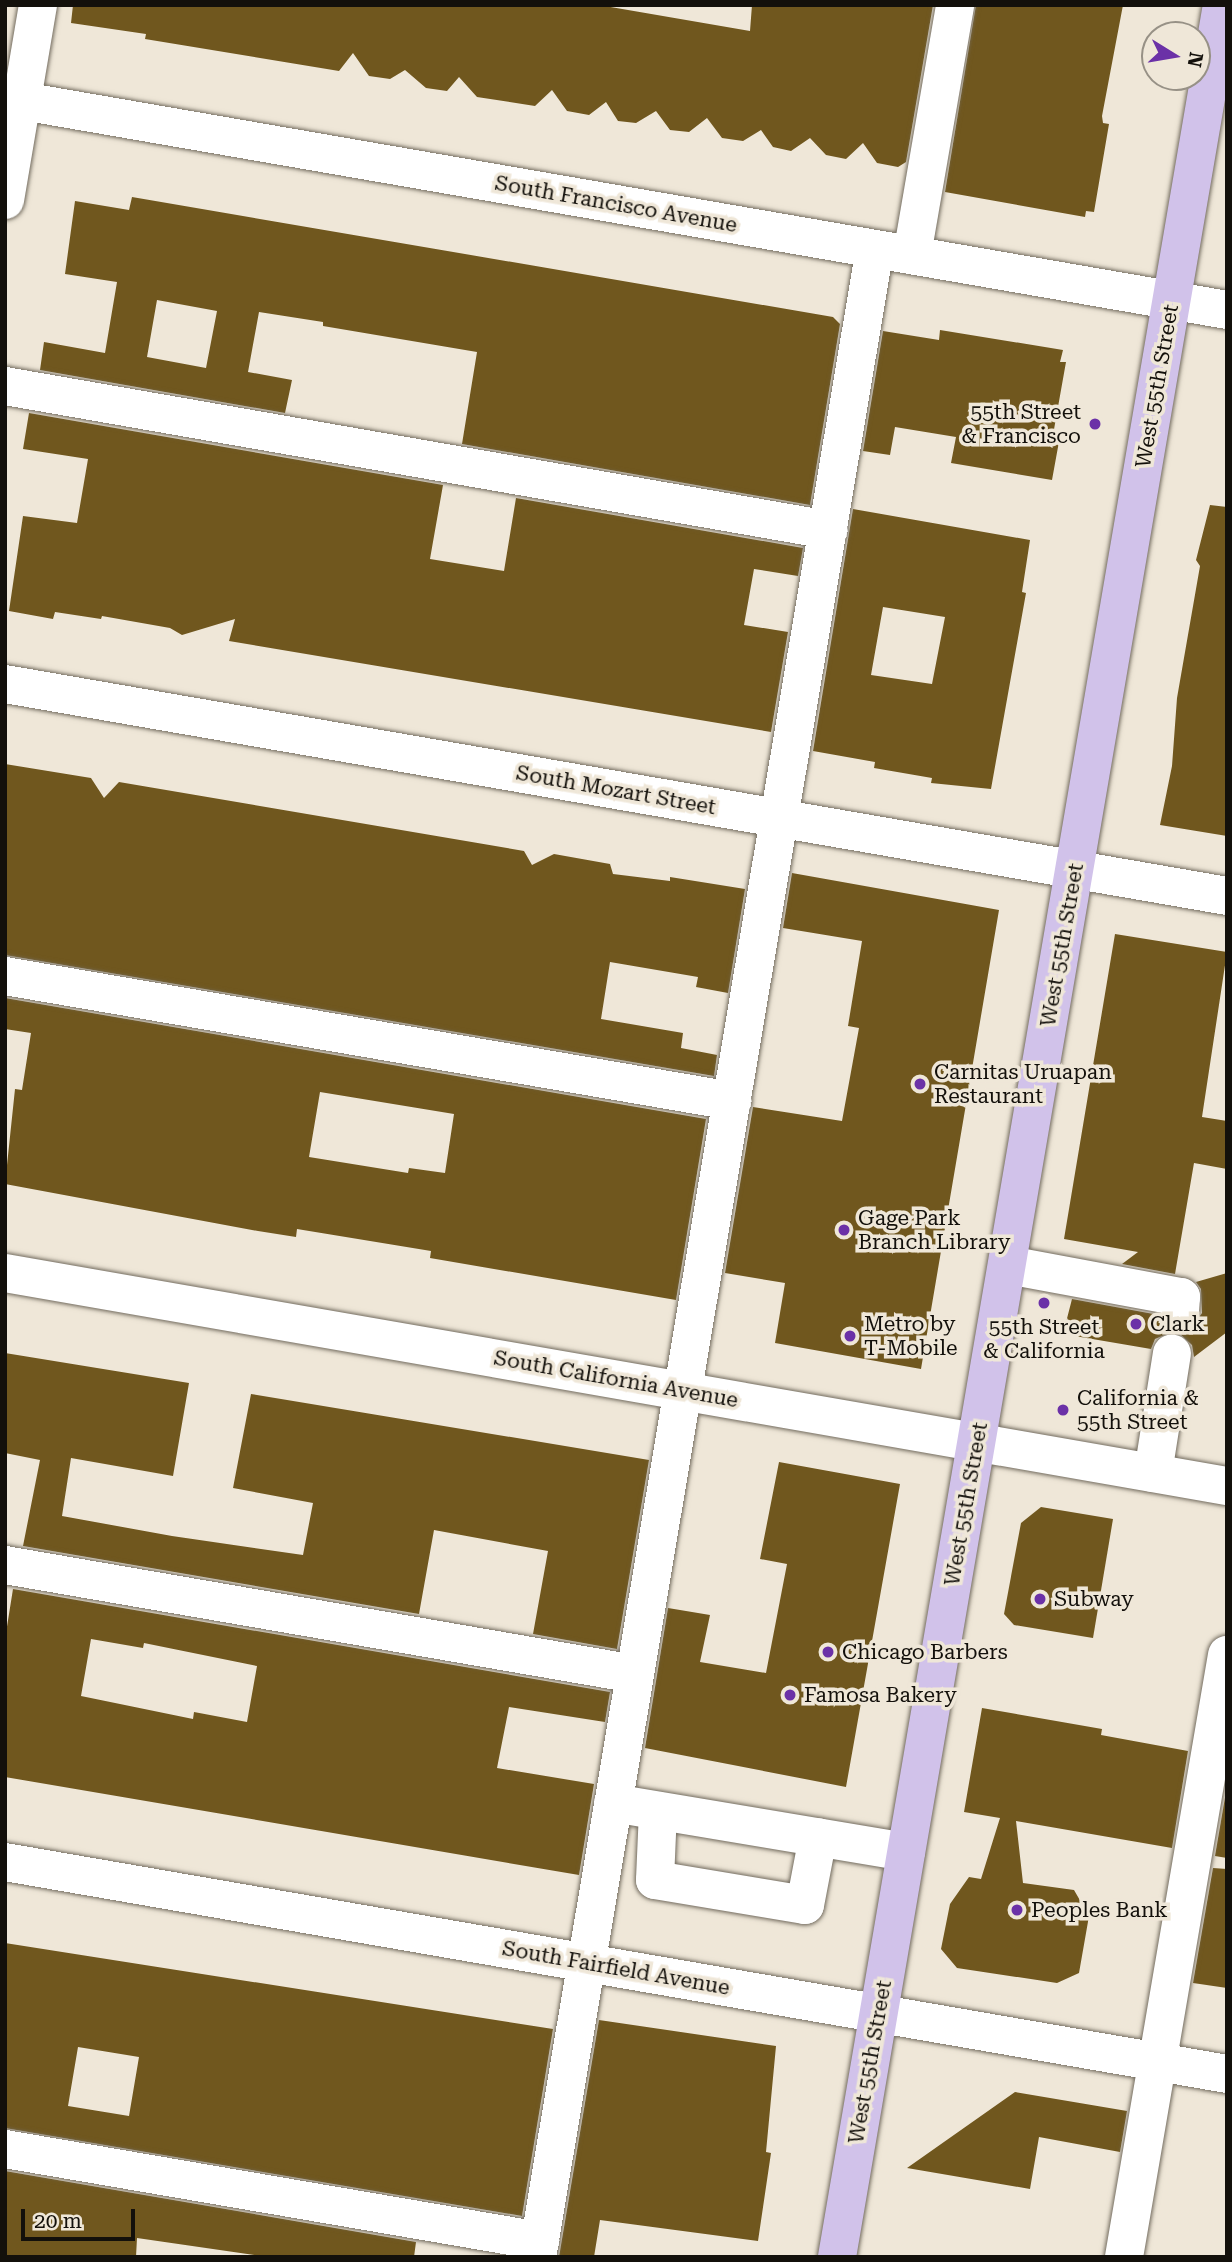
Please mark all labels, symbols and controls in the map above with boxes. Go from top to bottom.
north arrow [1141,21,1211,91]
text: N [1182,50,1208,69]
street label: South Francisco Avenue [493,170,739,238]
street label: West 55th Street [1130,302,1184,470]
place label: 55th Street & Francisco [961,399,1081,449]
marker: 55th Street & Francisco [1087,416,1103,432]
street label: South Mozart Street [514,760,718,820]
street label: West 55th Street [1035,861,1089,1029]
place label: Carnitas Uruapan Restaurant [934,1059,1112,1109]
marker: Carnitas Uruapan Restaurant [912,1076,928,1092]
place label: Gage Park Branch Library [858,1205,1011,1255]
marker: Gage Park Branch Library [836,1222,852,1238]
marker: 55th Street & California [1036,1295,1052,1311]
place label: Metro by T-Mobile [864,1311,957,1361]
place label: Clark [1150,1311,1205,1337]
place label: 55th Street & California [983,1314,1105,1364]
marker: Clark [1128,1316,1144,1332]
marker: Metro by T-Mobile [842,1328,858,1344]
street label: South California Avenue [492,1345,740,1413]
place label: California & 55th Street [1077,1385,1199,1435]
marker: California & 55th Street [1055,1402,1071,1418]
street label: West 55th Street [939,1420,993,1588]
place label: Subway [1054,1586,1134,1612]
marker: Subway [1032,1591,1048,1607]
place label: Chicago Barbers [842,1639,1008,1665]
marker: Chicago Barbers [820,1644,836,1660]
place label: Famosa Bakery [804,1682,957,1708]
marker: Famosa Bakery [782,1687,798,1703]
place label: Peoples Bank [1031,1897,1167,1923]
marker: Peoples Bank [1009,1902,1025,1918]
street label: South Fairfield Avenue [500,1936,732,2000]
street label: West 55th Street [843,1978,897,2146]
scale bar [24,2196,138,2240]
text: 20 m [34,2209,82,2233]

